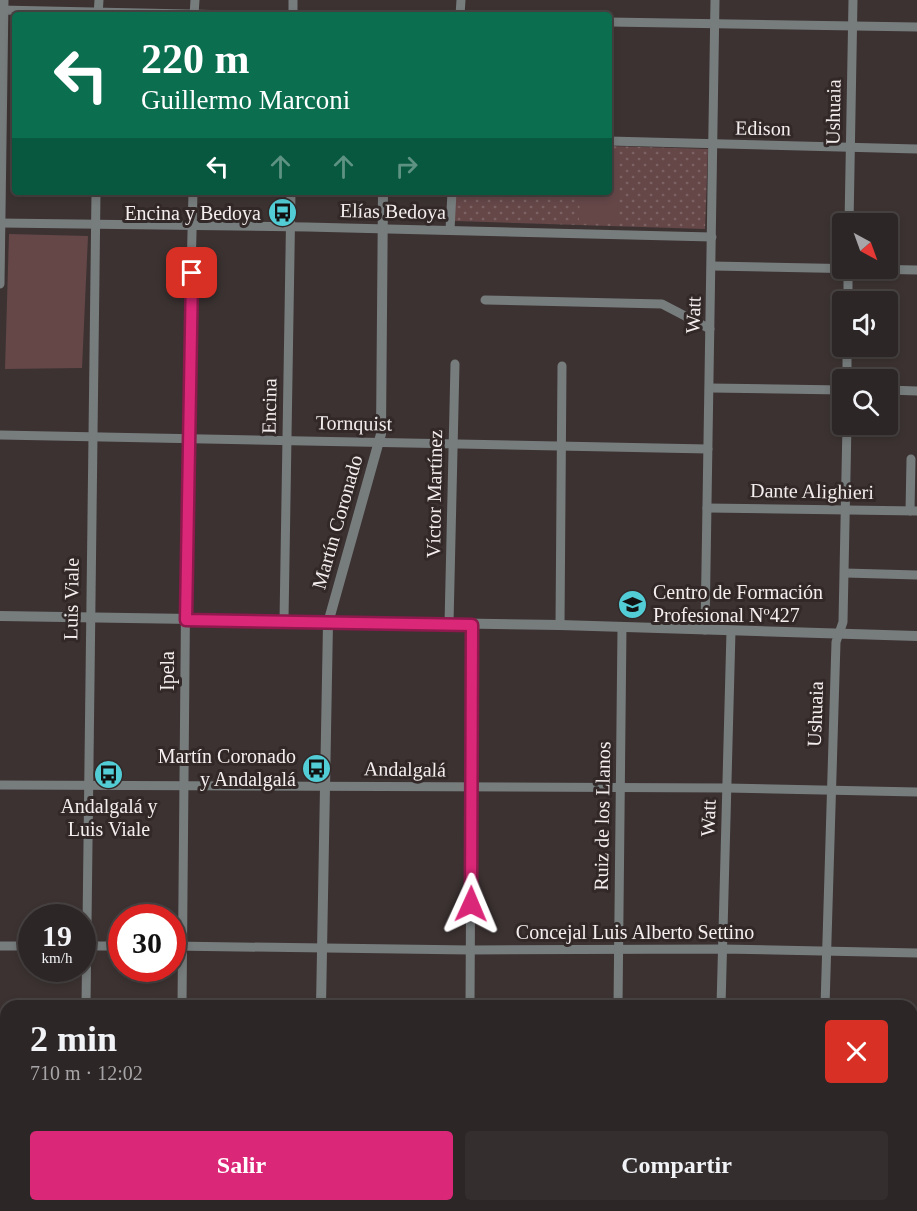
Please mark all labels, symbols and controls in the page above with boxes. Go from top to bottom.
icon: left [42,36,120,114]
text: 220 m [141,36,250,82]
street label: Ushuaia [821,79,845,145]
text: Guillermo Marconi [141,85,350,115]
street label: Edison [735,117,791,139]
icon: left [201,150,234,183]
icon: ahead [264,150,297,183]
icon: ahead [327,150,360,183]
icon: right [390,150,423,183]
bus stop icon: Encina y Bedoya [266,197,298,229]
street label: Elías Bedoya [340,199,446,224]
place label: Encina y Bedoya [124,202,261,225]
north arrow [832,213,898,279]
map controls [832,213,898,435]
pin [166,247,217,298]
icon: arrive [175,256,208,289]
button: sound [832,291,898,357]
street label: Watt [681,296,705,334]
button: search [832,369,898,435]
street label: Encina [258,378,280,434]
street label: Tornquist [316,411,393,436]
street label: Víctor Martínez [422,430,446,558]
street label: Martín Coronado [307,452,367,592]
street label: Dante Alighieri [750,479,875,504]
street label: Luis Viale [59,558,83,640]
place label: Centro de Formación Profesional Nº427 [653,581,823,626]
school or university icon: Centro de Formación Profesional Nº427 [616,588,648,620]
street label: Ipela [156,651,179,691]
street label: Ushuaia [803,681,827,747]
street label: Ruiz de los Llanos [590,741,614,891]
place label: Martín Coronado y Andalgalá [158,745,296,791]
bus stop icon: Martín Coronado y Andalgalá [301,752,333,784]
street label: Andalgalá [364,757,446,782]
bus stop icon: Andalgalá y Luis Viale [93,759,125,791]
place label: Andalgalá y Luis Viale [60,795,158,840]
street label: Watt [696,799,720,837]
position arrow [439,872,503,936]
speed limit sign: 30 [108,904,186,982]
text: 19 [42,919,72,952]
street label: Concejal Luis Alberto Settino [516,921,754,944]
text: km/h [42,950,72,966]
text: 2 min [30,1019,117,1059]
button: close [825,1020,888,1083]
text: 710 m · 12:02 [30,1062,143,1084]
button: Salir [30,1131,453,1200]
button: Compartir [465,1131,888,1200]

